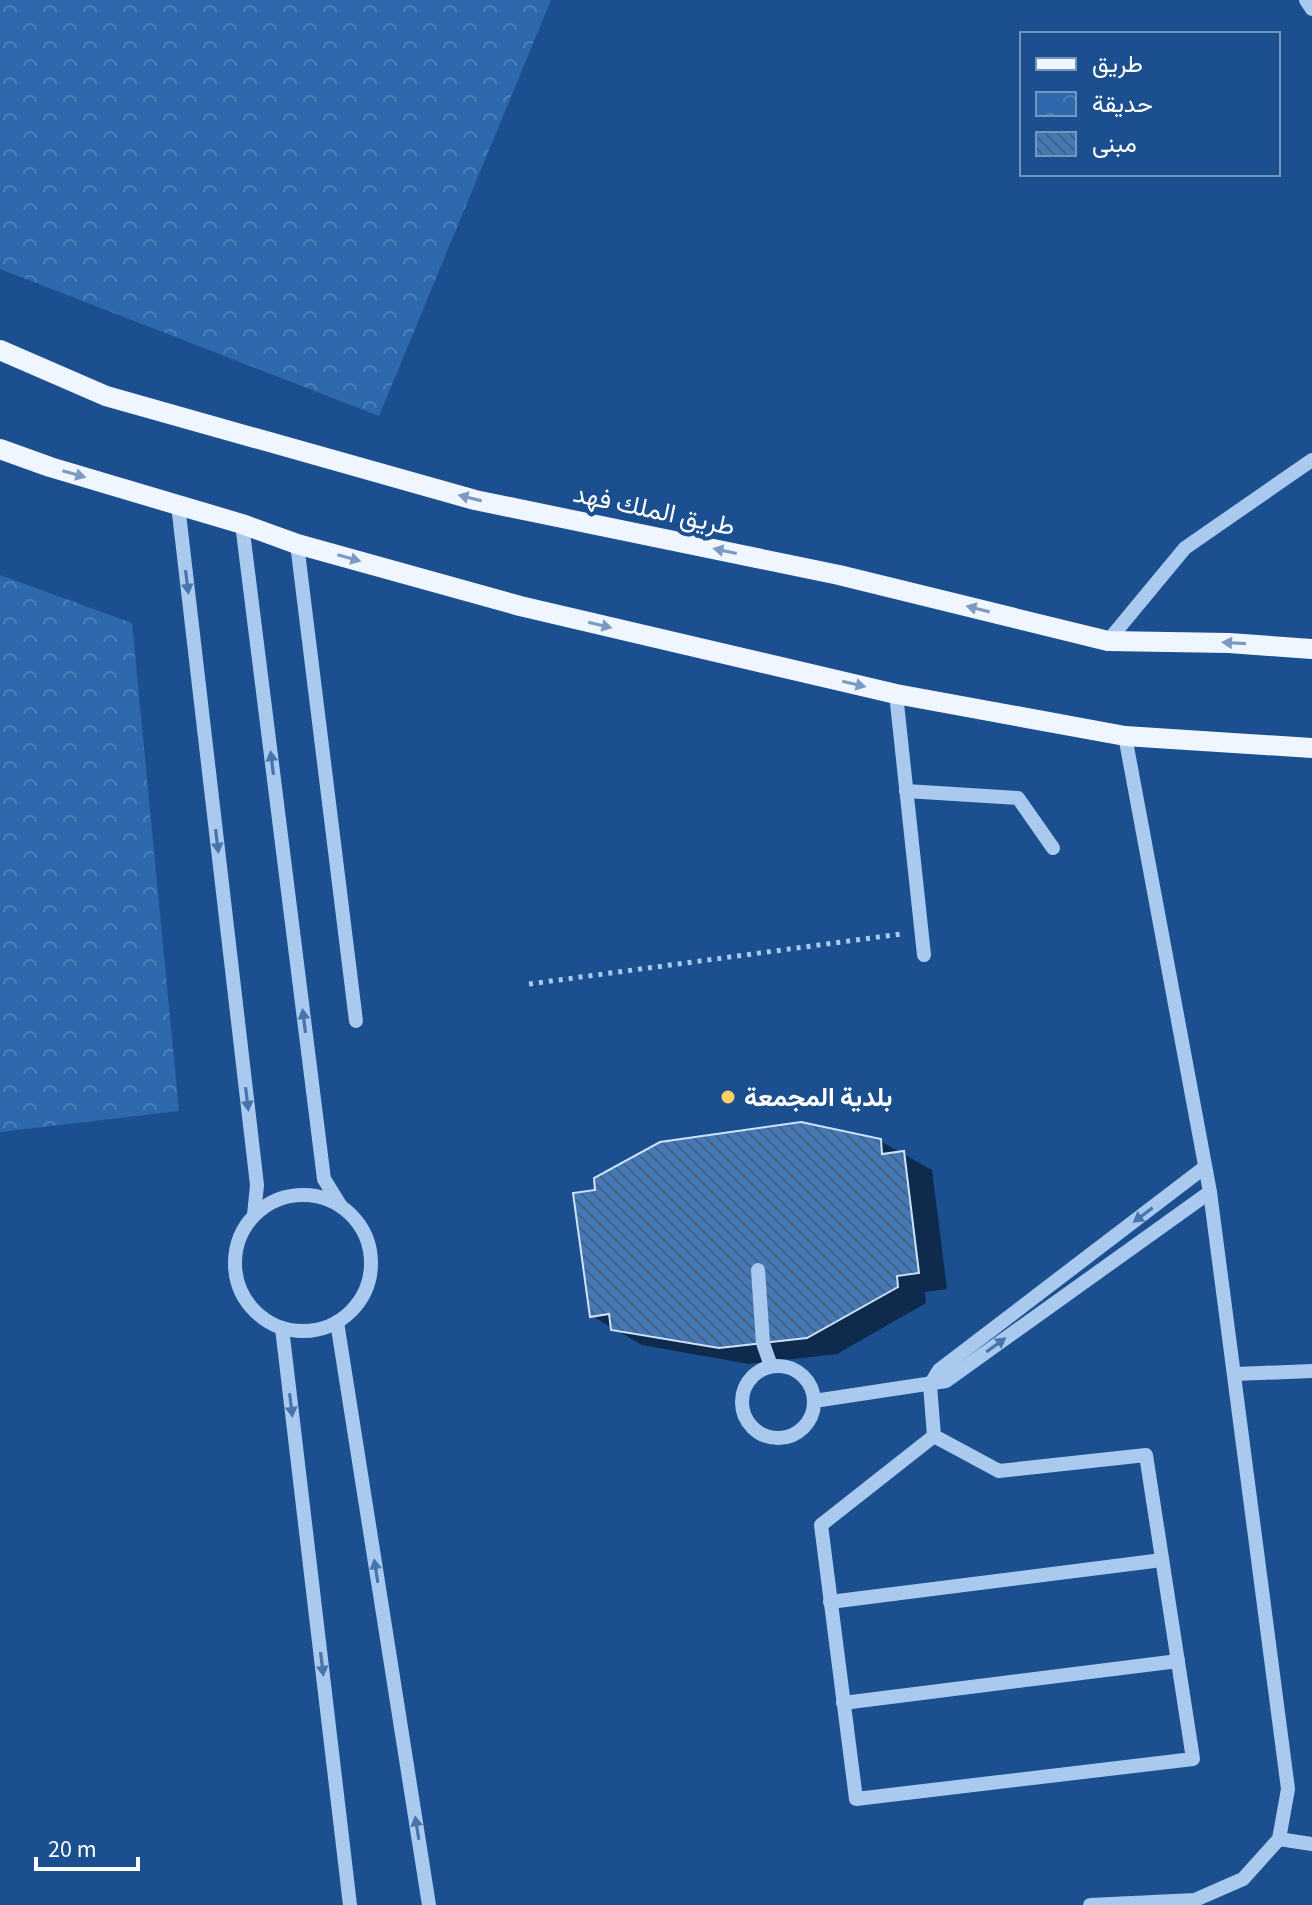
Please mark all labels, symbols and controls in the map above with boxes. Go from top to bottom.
legend [1020,32,1280,176]
text: طريق [1092,47,1143,82]
text: حديقة [1092,87,1153,122]
text: مبنى [1092,127,1137,162]
one-way arrow [62,468,86,481]
street label: طريق الملك فهد [570,475,738,545]
one-way arrow [458,492,483,504]
one-way arrow [712,545,737,557]
one-way arrow [338,552,362,565]
one-way arrow [180,570,193,595]
one-way arrow [965,602,990,615]
one-way arrow [588,619,613,631]
one-way arrow [1221,637,1246,650]
one-way arrow [841,678,866,691]
one-way arrow [265,750,278,775]
one-way arrow [211,829,224,854]
one-way arrow [298,1008,311,1033]
place label: بلدية المجمعة [744,1079,892,1116]
one-way arrow [241,1087,254,1112]
marker: بلدية المجمعة [719,1088,737,1106]
one-way arrow [1133,1206,1153,1222]
one-way arrow [986,1338,1007,1354]
one-way arrow [285,1393,298,1418]
one-way arrow [370,1558,382,1583]
one-way arrow [315,1651,328,1676]
one-way arrow [410,1815,423,1840]
scale bar [36,1821,138,1871]
text: 20 m [48,1832,97,1867]

